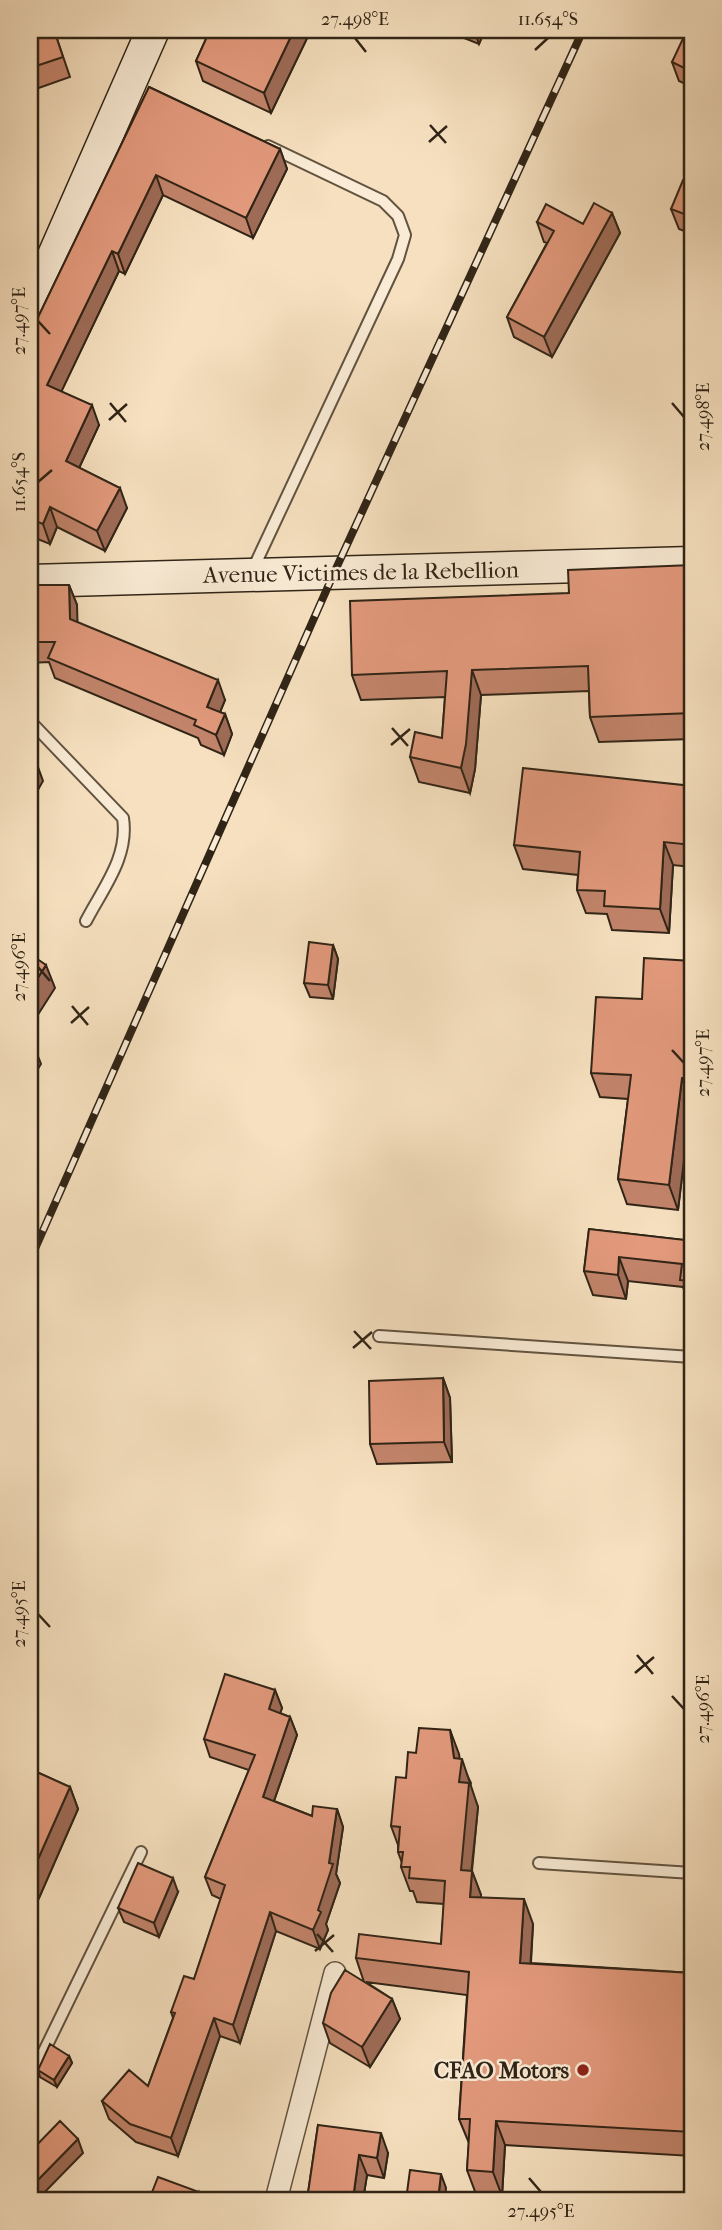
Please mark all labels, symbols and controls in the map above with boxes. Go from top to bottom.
text: 27.498°E [321,9,389,30]
text: 11.654°S [518,9,578,30]
text: 27.497°E [9,287,30,355]
text: 27.498°E [693,383,714,451]
text: 11.654°S [9,452,30,512]
street label: Avenue Victimes de la Rebellion [202,556,520,589]
text: 27.496°E [9,933,30,1001]
text: 27.497°E [693,1029,714,1097]
text: 27.495°E [9,1581,30,1647]
text: 27.496°E [693,1675,714,1743]
place label: CFAO Motors [434,2057,569,2084]
marker: CFAO Motors [575,2062,591,2078]
text: 27.495°E [508,2201,574,2222]

